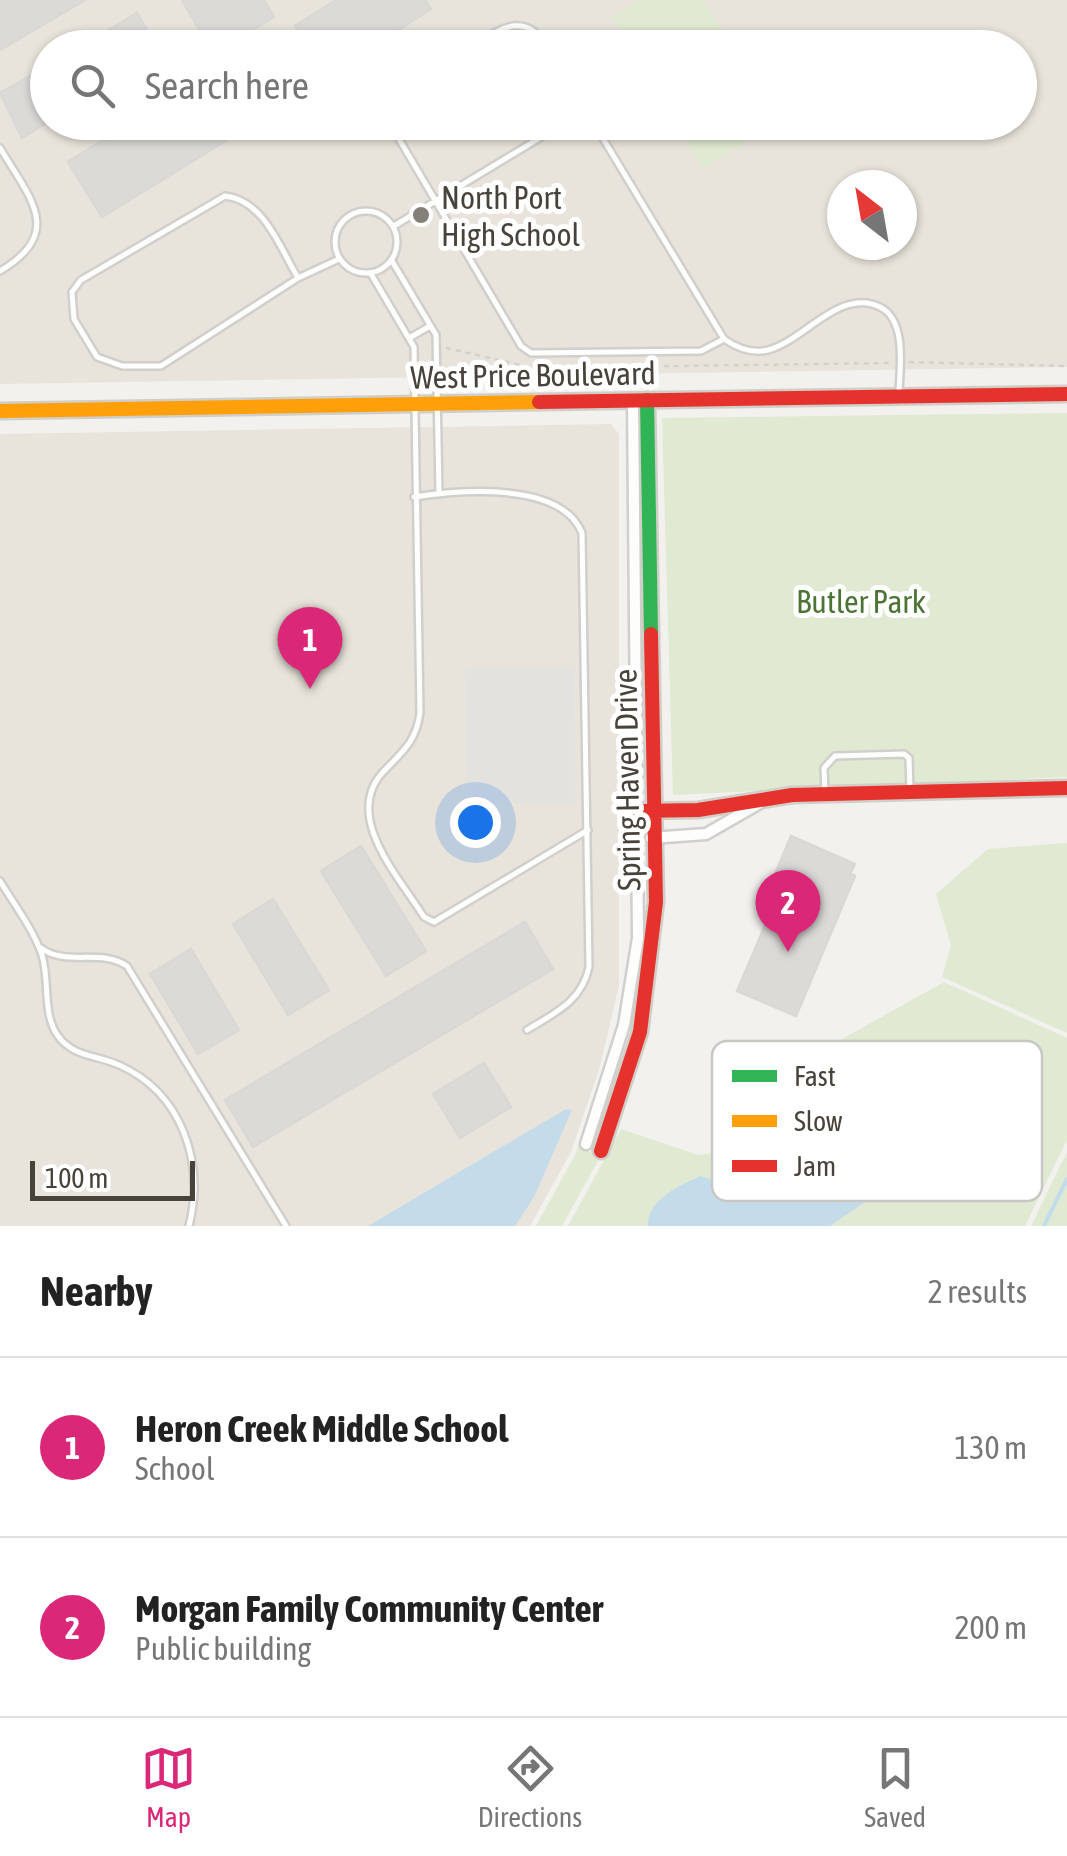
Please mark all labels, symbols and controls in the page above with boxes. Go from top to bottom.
search box [30,30,1037,140]
icon: search [65,58,120,113]
text: Search here [145,64,309,107]
north arrow [827,170,917,260]
place label: North Port High School [441,179,580,253]
marker: North Port High School [410,204,432,226]
street label: West Price Boulevard [410,354,656,396]
park label: Butler Park [796,583,926,620]
pin: 1 [278,606,342,689]
street label: Spring Haven Drive [607,669,647,891]
your location [450,797,501,848]
pin: 2 [756,870,820,952]
legend [712,1041,1042,1201]
text: Fast [794,1060,836,1092]
text: Slow [794,1105,843,1137]
text: Jam [794,1150,836,1182]
scale bar [30,1156,195,1200]
text: 100 m [45,1162,108,1194]
text: Nearby [40,1267,153,1315]
text: 2 results [928,1273,1027,1310]
text: Heron Creek Middle School [135,1407,508,1450]
text: 1 [65,1429,80,1466]
text: 130 m [954,1429,1027,1466]
text: School [135,1450,214,1487]
text: Morgan Family Community Center [135,1587,603,1630]
text: 2 [65,1609,80,1646]
text: 200 m [954,1609,1027,1646]
text: Public building [135,1630,311,1667]
tab: Map [141,1741,196,1833]
tab: Directions [478,1741,582,1833]
tab: Saved [864,1741,926,1833]

